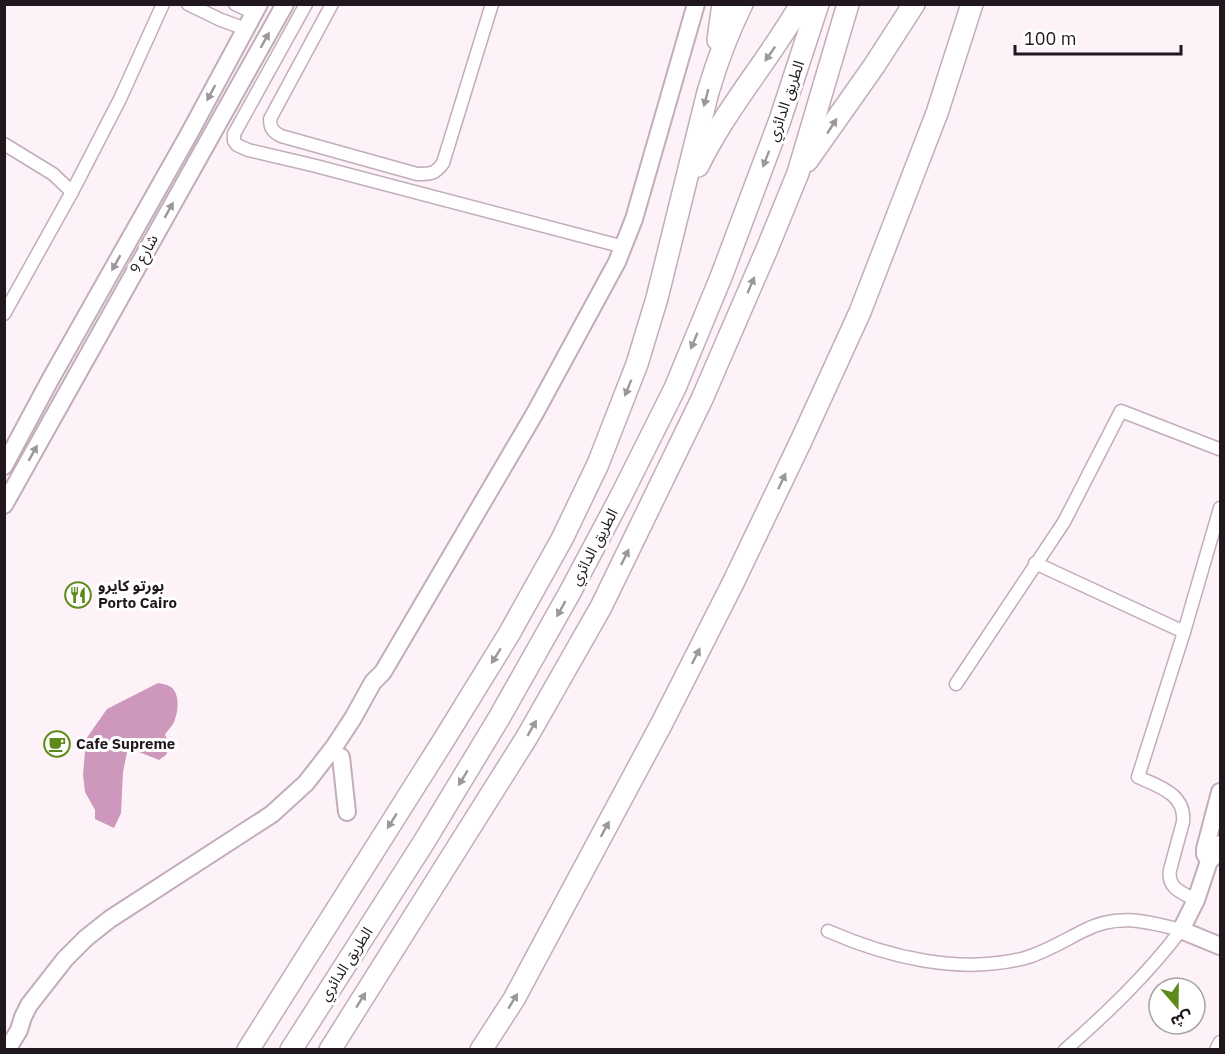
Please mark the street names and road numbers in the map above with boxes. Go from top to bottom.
street label: الطريق الدائري [763,58,811,145]
street label: شارع 9 [125,231,165,278]
street label: الطريق الدائري [565,505,624,590]
street label: الطريق الدائري [315,923,379,1006]

